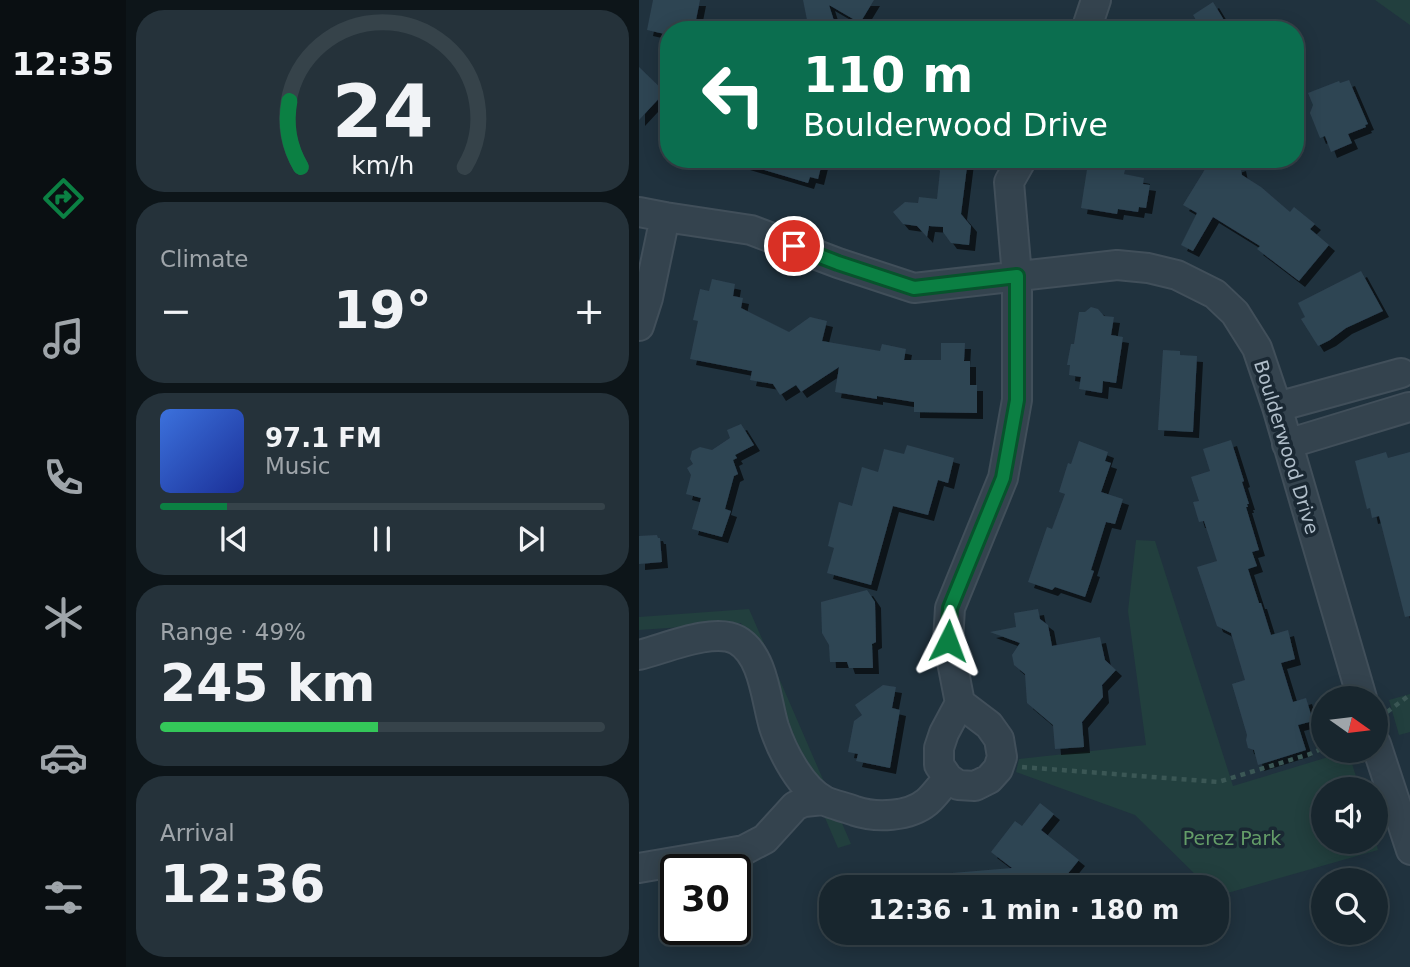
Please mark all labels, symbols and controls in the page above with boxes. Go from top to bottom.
text: 12:35 [12,45,114,83]
text: 110 m [803,47,973,104]
icon: left [688,49,779,140]
text: 24 [332,69,433,154]
text: Boulderwood Drive [803,106,1108,144]
text: km/h [351,151,414,180]
icon: directions [39,174,88,223]
pin [764,216,824,276]
icon: arrive [775,227,813,265]
text: Climate [160,246,249,272]
text: 19° [333,280,432,340]
text: − [160,289,192,333]
text: + [573,289,605,333]
icon: music [39,314,88,363]
street label: Boulderwood Drive [1250,357,1324,537]
text: 97.1 FM [265,423,382,453]
icon: phone [39,453,88,502]
text: Music [265,453,330,479]
icon: previous [215,520,253,558]
icon: pause [363,520,401,558]
icon: next [512,520,550,558]
icon: climate [39,593,88,642]
position arrow [911,604,985,678]
text: Range · 49% [160,619,306,645]
text: 245 km [160,653,375,713]
north arrow [1311,686,1388,763]
map controls [1311,686,1388,945]
icon: car [39,733,88,782]
button: sound [1311,777,1388,854]
text: Arrival [160,820,235,846]
park label: Perez Park [1183,827,1281,849]
text: 12:36 [160,854,326,914]
speed limit sign: 30 [660,854,751,945]
button: search [1311,868,1388,945]
icon: filters [39,873,88,922]
text: 12:36 · 1 min · 180 m [869,895,1179,925]

